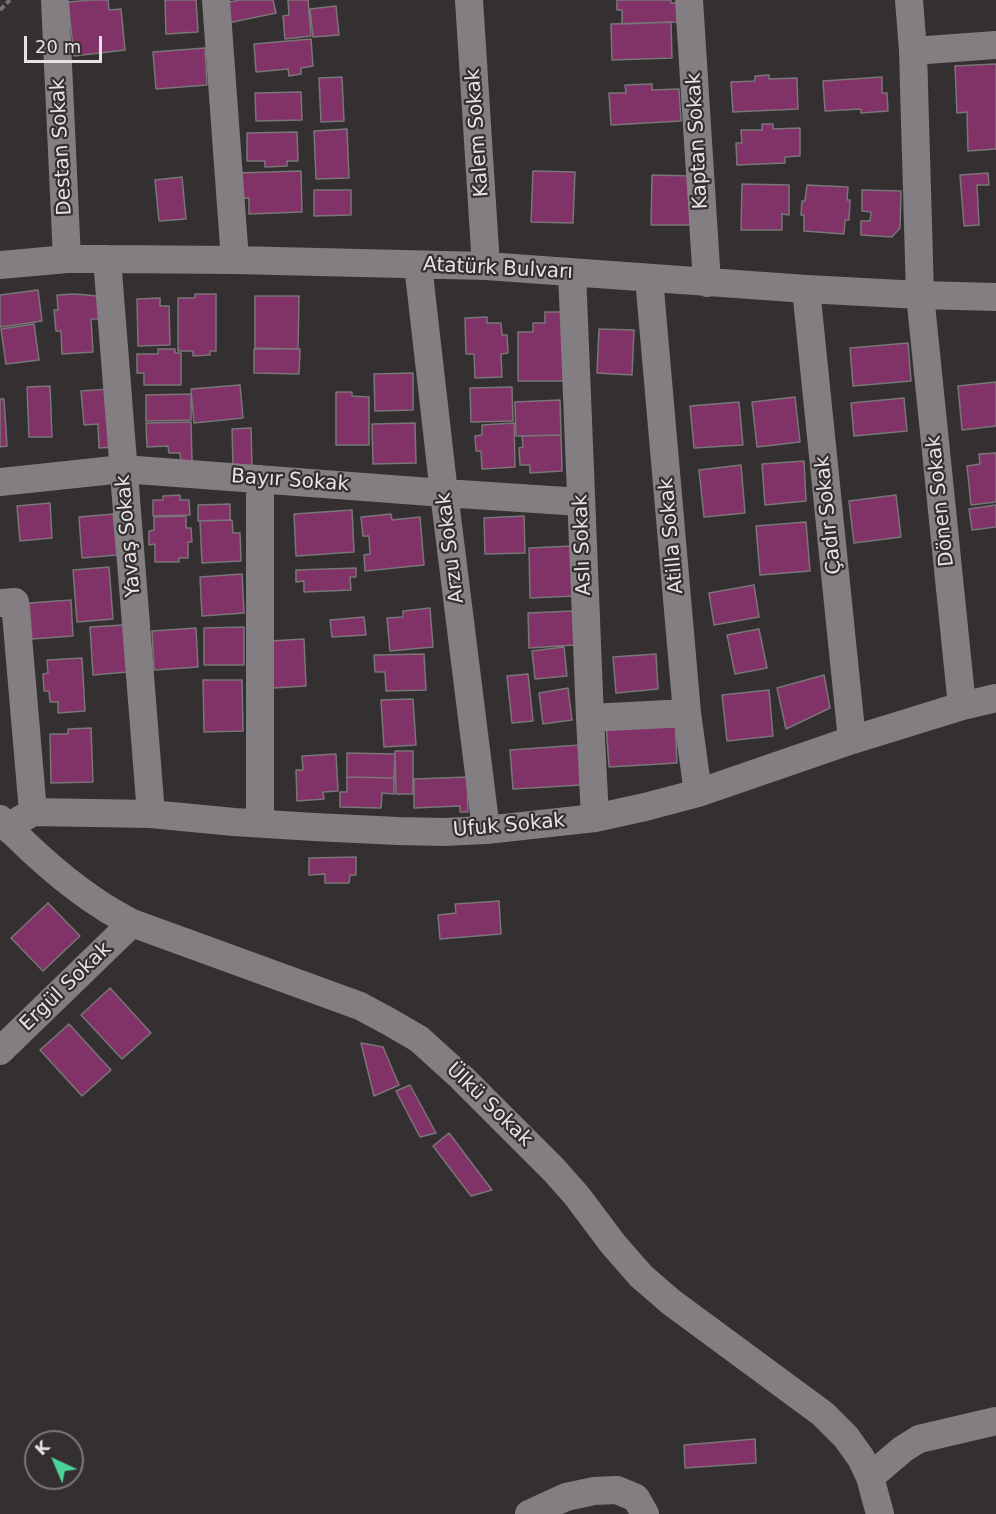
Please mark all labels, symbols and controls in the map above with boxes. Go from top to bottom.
scale bar [27,24,105,62]
text: 20 m [35,36,81,57]
street label: Kalem Sokak [462,68,494,198]
street label: Kaptan Sokak [682,72,714,210]
street label: Destan Sokak [46,78,78,216]
street label: Atatürk Bulvarı [423,253,573,285]
street label: Dönen Sokak [922,434,960,568]
street label: Çadır Sokak [811,455,847,575]
street label: Bayır Sokak [230,465,350,497]
street label: Yavaş Sokak [112,474,146,598]
street label: Atilla Sokak [655,477,689,595]
street label: Arzu Sokak [432,491,470,605]
street label: Aslı Sokak [569,494,597,596]
street label: Ufuk Sokak [452,809,566,843]
street label: Ergül Sokak [15,937,117,1037]
street label: Ülkü Sokak [441,1058,537,1152]
north arrow [24,1430,84,1490]
text: K [31,1437,54,1459]

